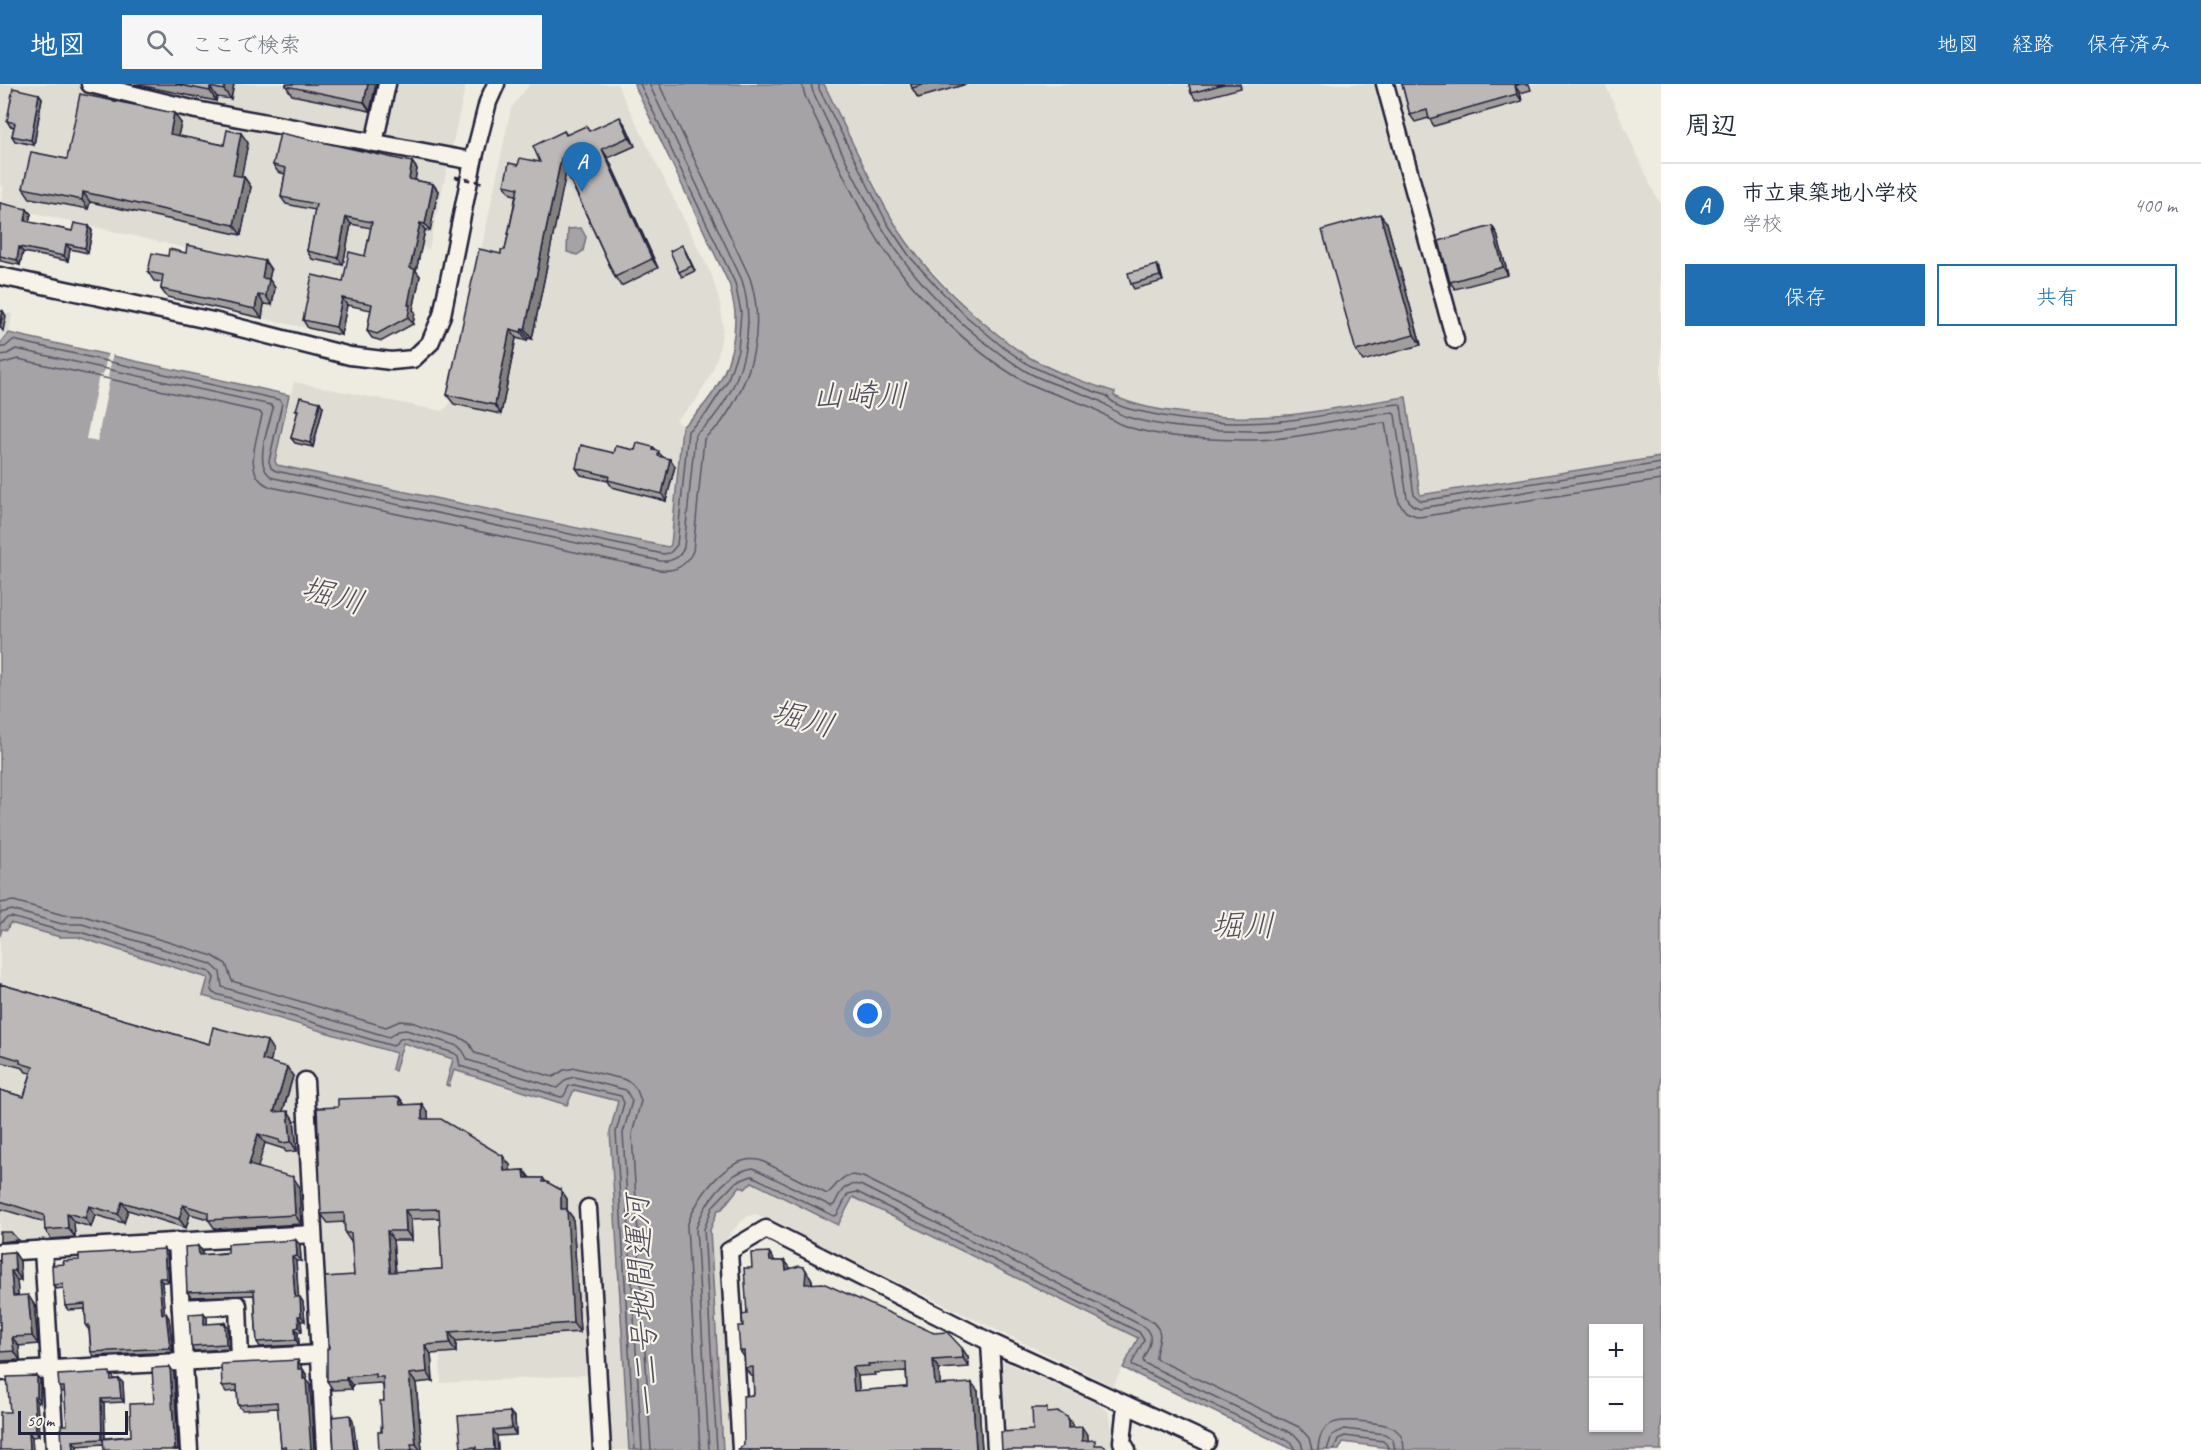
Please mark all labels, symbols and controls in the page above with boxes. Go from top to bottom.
search box [122,15,542,69]
icon: search [143,26,176,59]
text: 地図 [30,27,86,62]
text: ここで検索 [191,31,301,59]
text: 地図 [1937,31,1979,57]
text: 経路 [2012,31,2054,57]
text: 保存済み [2087,31,2171,57]
text: 周辺 [1685,109,1737,142]
pin: A [562,142,602,192]
text: 市立東築地小学校 [1742,179,1918,207]
text: A [1699,193,1710,218]
text: 400 m [2134,193,2177,218]
text: 学校 [1742,211,1782,236]
button: 保存 [1685,264,1925,326]
button: 共有 [1937,264,2177,326]
water label: 山崎川 [812,375,908,416]
water label: 堀川 [297,567,369,624]
water label: 堀川 [767,690,839,747]
water label: 堀川 [1211,905,1275,946]
your location [853,999,882,1028]
water label: 一二号地間運河 [616,1190,669,1420]
map controls [1589,1324,1643,1432]
button: + [1589,1324,1643,1378]
button: − [1589,1378,1643,1432]
scale bar [18,1408,128,1436]
text: 50 m [27,1411,54,1431]

